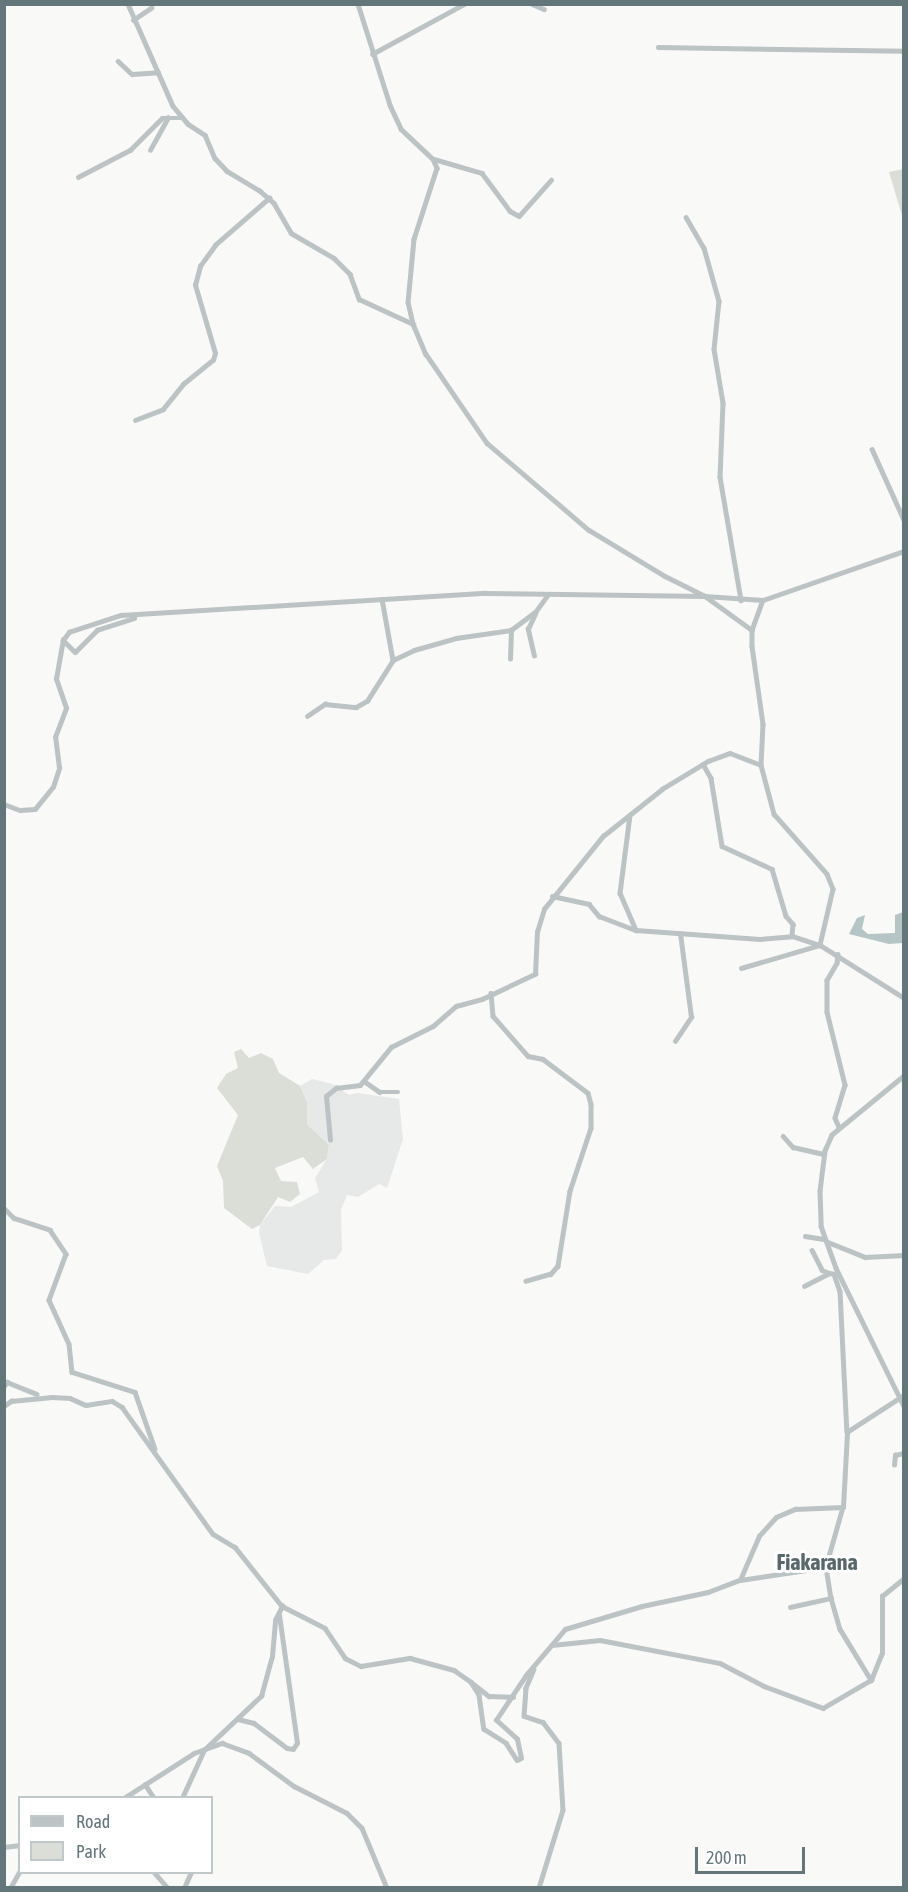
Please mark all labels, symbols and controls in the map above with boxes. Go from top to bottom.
district label: Fiakarana [776,1550,858,1576]
legend [18,1796,213,1874]
text: Road [76,1811,110,1832]
scale bar [698,1835,808,1873]
text: Park [76,1841,106,1862]
text: 200 m [706,1847,747,1868]

